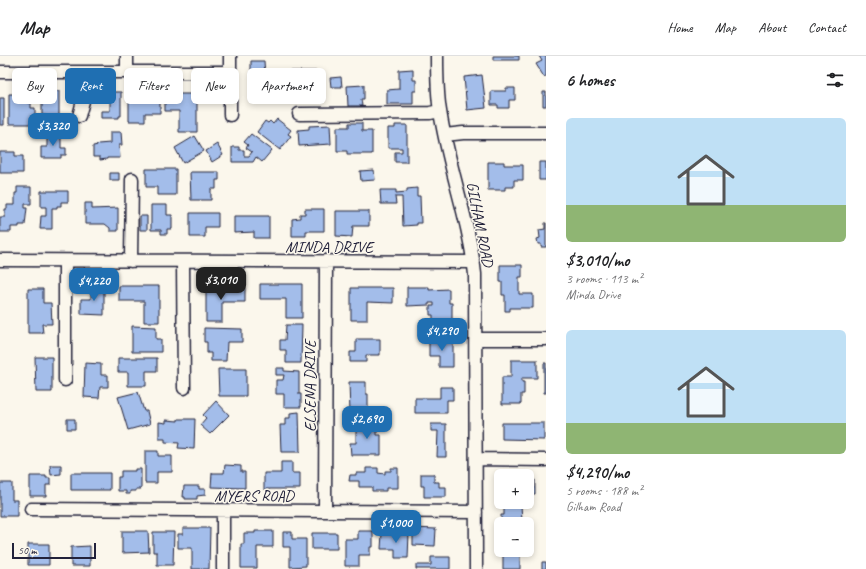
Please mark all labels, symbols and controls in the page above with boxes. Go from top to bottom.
text: Map [20,16,50,40]
text: Home [667,19,693,36]
text: Map [715,19,736,36]
text: About [758,19,786,36]
text: Contact [808,19,846,36]
chip: Buy [12,68,57,104]
chip: Rent [65,68,116,104]
chip: Filters [124,68,183,104]
chip: New [191,68,239,104]
chip: Apartment [247,68,326,104]
icon: filters [824,69,846,91]
text: 6 homes [566,70,614,91]
pin: $3,320 [20,113,86,147]
text: $3,320 [37,118,69,134]
icon: home [670,144,742,216]
street label: GILHAM ROAD [462,180,498,270]
street label: MINDA DRIVE [285,237,375,257]
text: $3,010/mo [566,250,629,271]
pin: $3,010 [188,267,254,301]
pin: $4,220 [61,268,127,302]
text: 3 rooms · 113 m² [566,271,642,287]
text: $3,010 [205,272,237,288]
text: $4,220 [78,273,110,289]
text: Minda Drive [566,287,620,303]
pin: $4,290 [409,318,475,352]
text: $4,290 [426,323,458,339]
street label: ELSENA DRIVE [300,338,320,432]
icon: home [670,356,742,428]
pin: $2,690 [334,406,400,440]
text: $2,690 [351,411,383,427]
text: $4,290/mo [566,462,629,483]
map controls [494,469,534,557]
button: + [494,469,534,509]
text: 5 rooms · 188 m² [566,483,642,499]
street label: MYERS ROAD [214,486,296,506]
text: Gilham Road [566,499,621,515]
pin: $1,000 [363,510,429,544]
text: $1,000 [380,515,412,531]
button: − [494,517,534,557]
scale bar [12,541,96,560]
text: 50 m [18,543,37,557]

